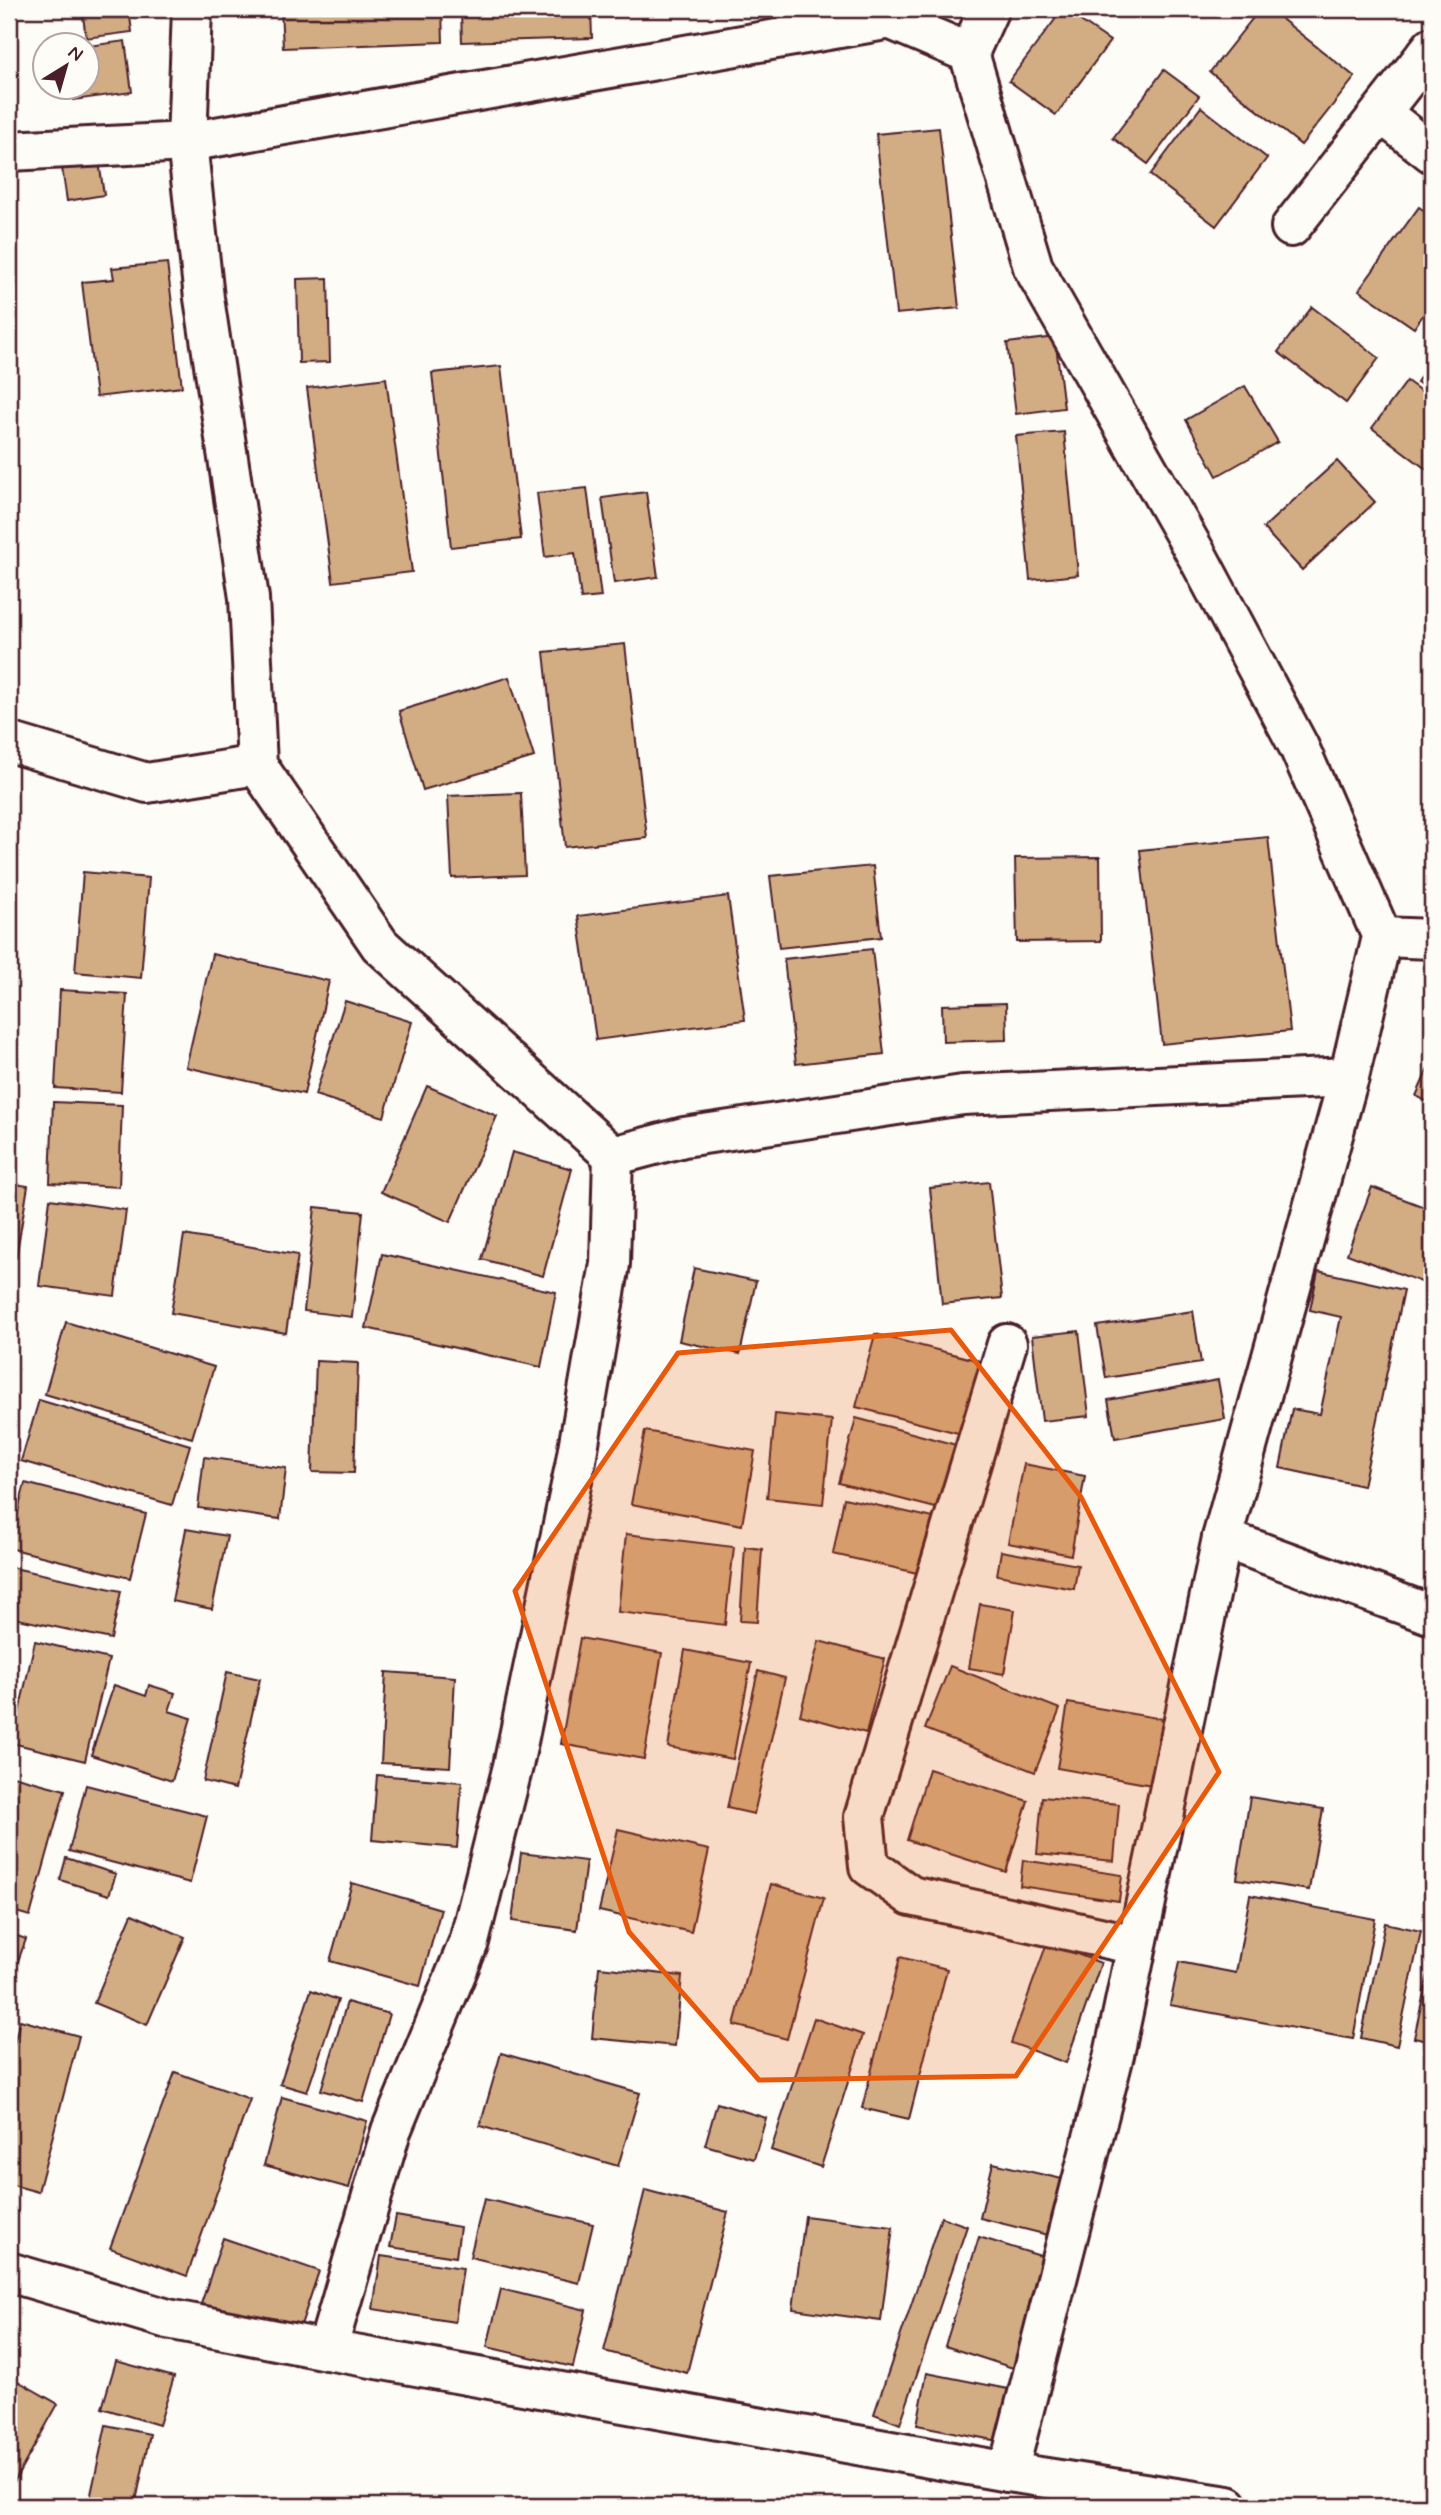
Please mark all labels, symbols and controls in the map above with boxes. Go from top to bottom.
north arrow [32,32,102,102]
text: N [63,40,88,67]

